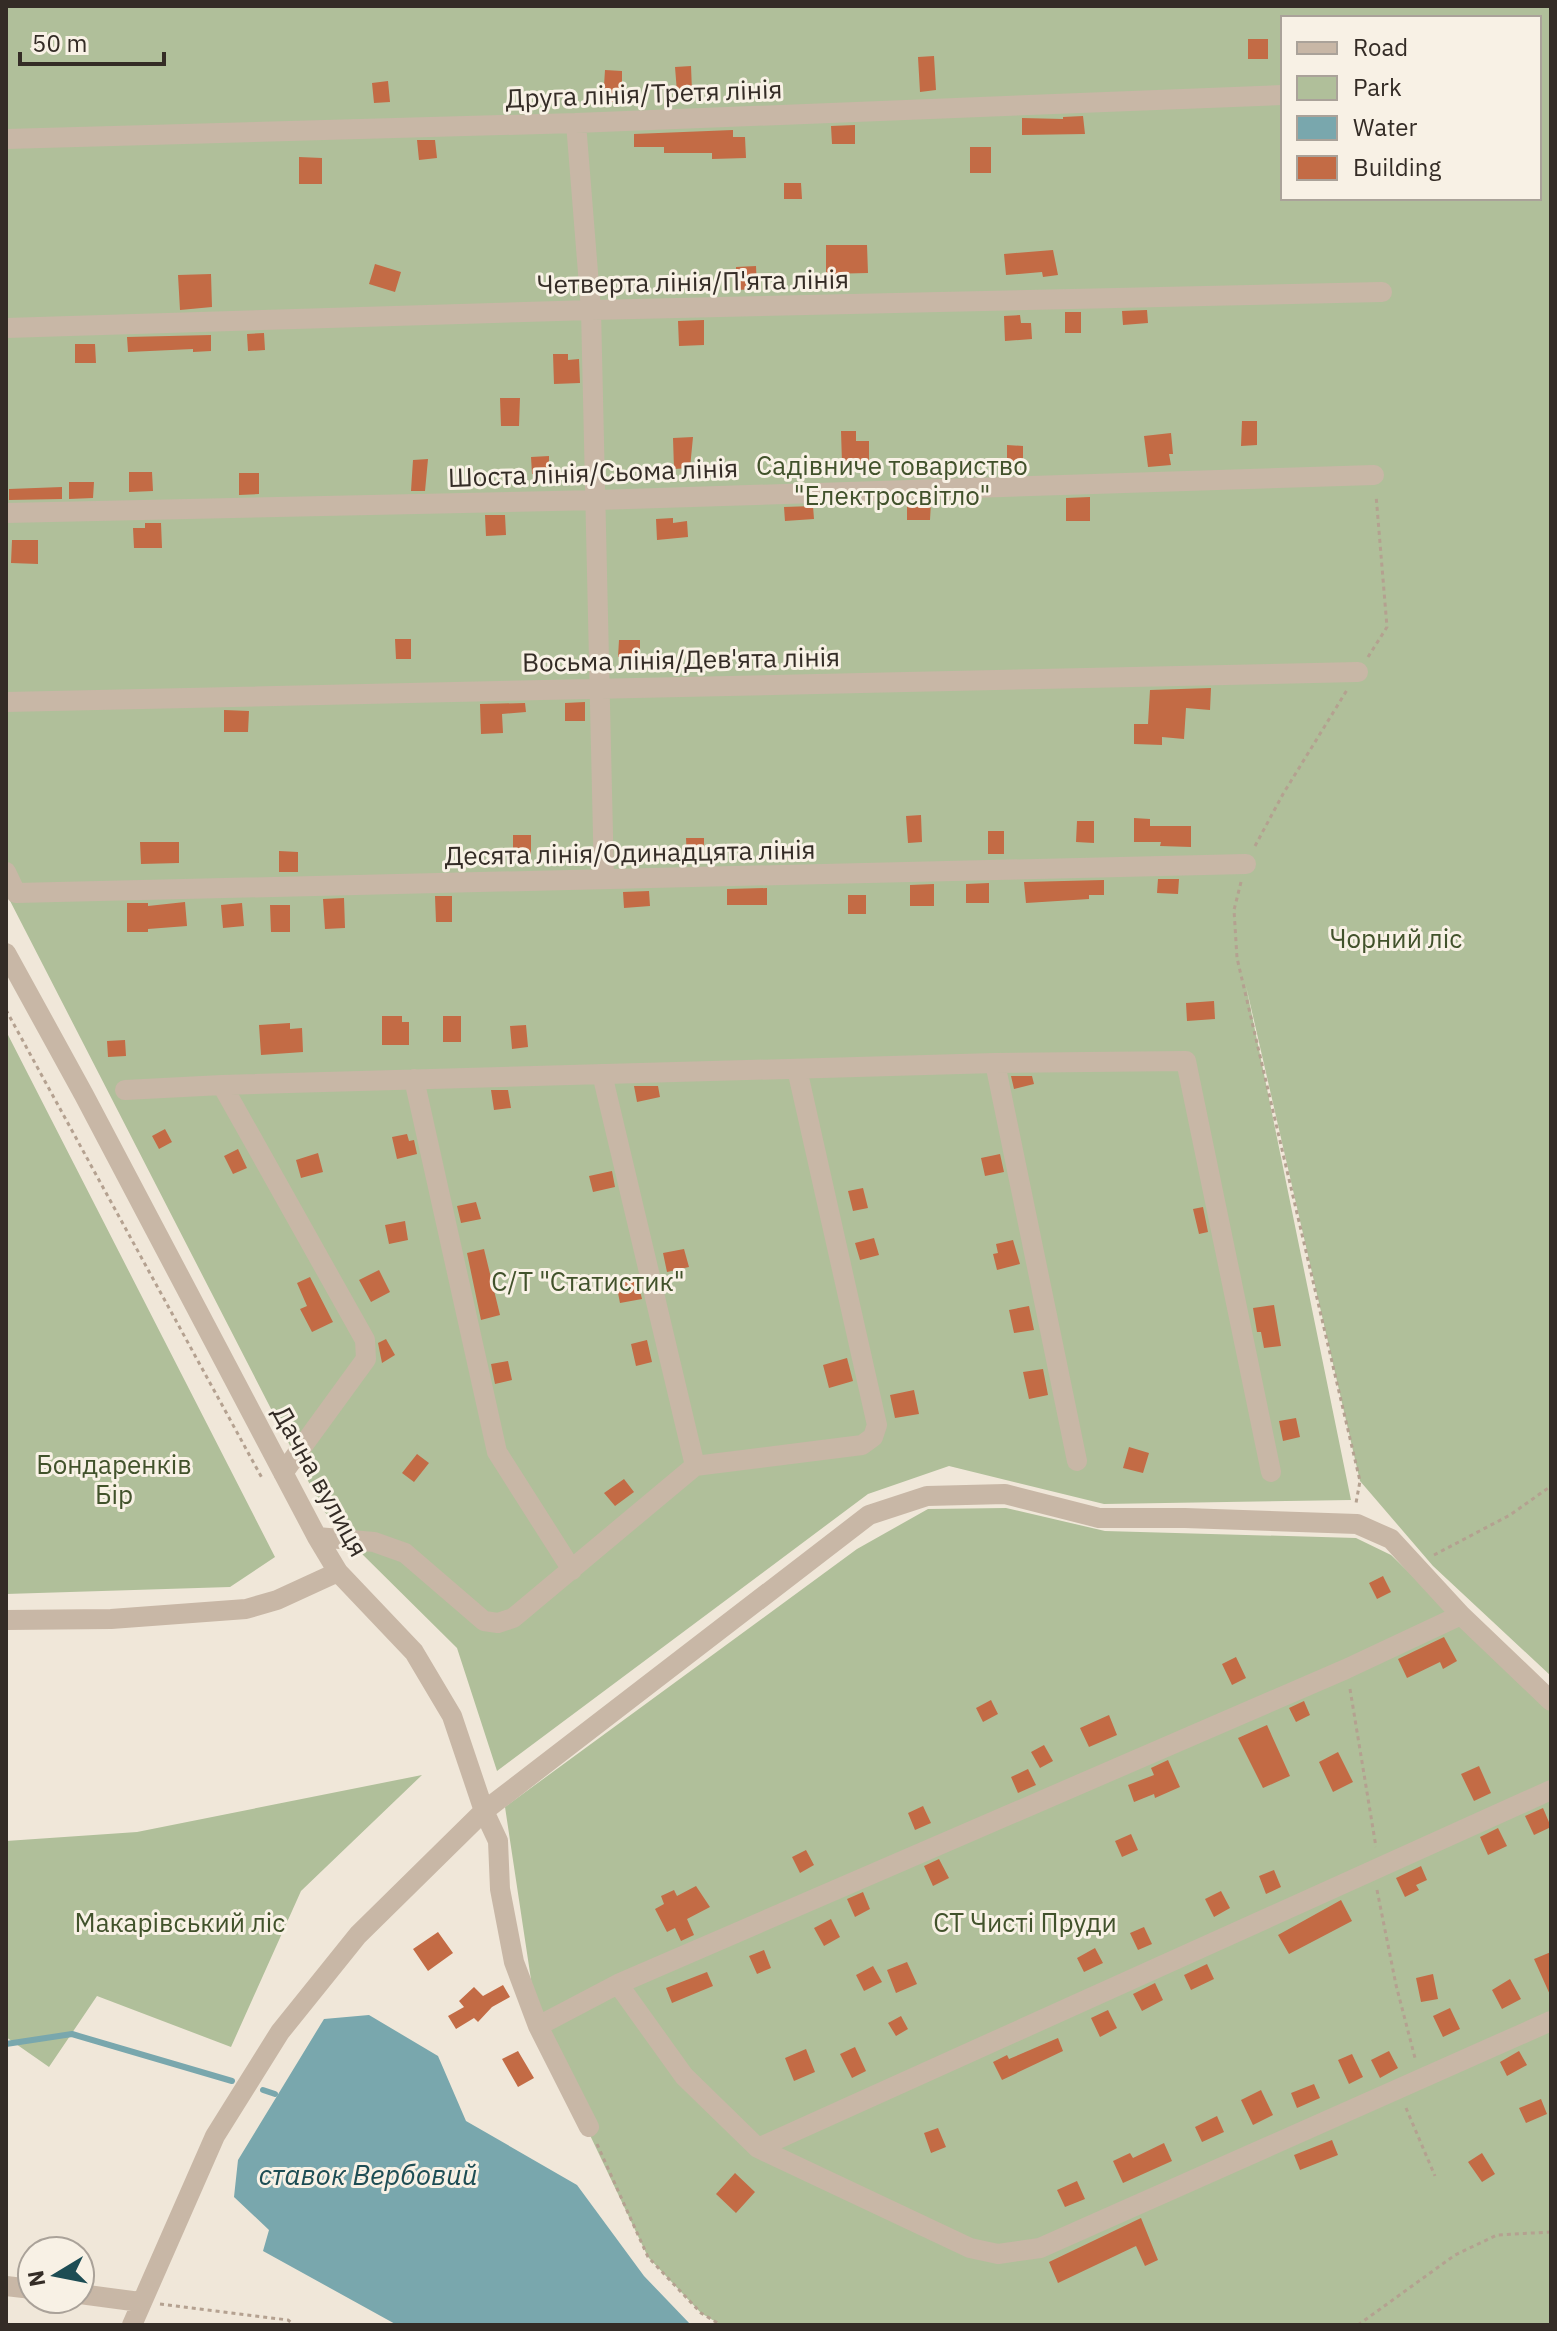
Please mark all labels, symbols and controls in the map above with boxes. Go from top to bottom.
scale bar [20,16,164,66]
legend [1281,16,1541,200]
text: 50 m [32,27,87,59]
text: Road [1353,31,1408,63]
street label: Друга лінія/Третя лінія [505,71,783,115]
text: Park [1353,71,1402,103]
text: Water [1353,111,1417,143]
text: Building [1353,151,1441,183]
street label: Четверта лінія/П'ята лінія [537,261,849,301]
park label: Садівниче товариство "Електросвітло" [756,448,1028,512]
street label: Шоста лінія/Сьома лінія [447,450,739,494]
street label: Восьма лінія/Дев'ята лінія [522,639,840,679]
street label: Десята лінія/Одинадцята лінія [444,832,816,872]
park label: Чорний ліс [1330,921,1462,955]
park label: С/Т "Статистик" [491,1264,685,1298]
street label: Дачна вулиця [265,1399,376,1562]
park label: Бондаренків Бір [36,1447,192,1511]
park label: Макарівський ліс [75,1905,285,1939]
park label: СТ Чисті Пруди [933,1905,1117,1939]
water label: ставок Вербовий [258,2156,478,2193]
north arrow [16,2235,96,2315]
text: N [20,2268,51,2289]

